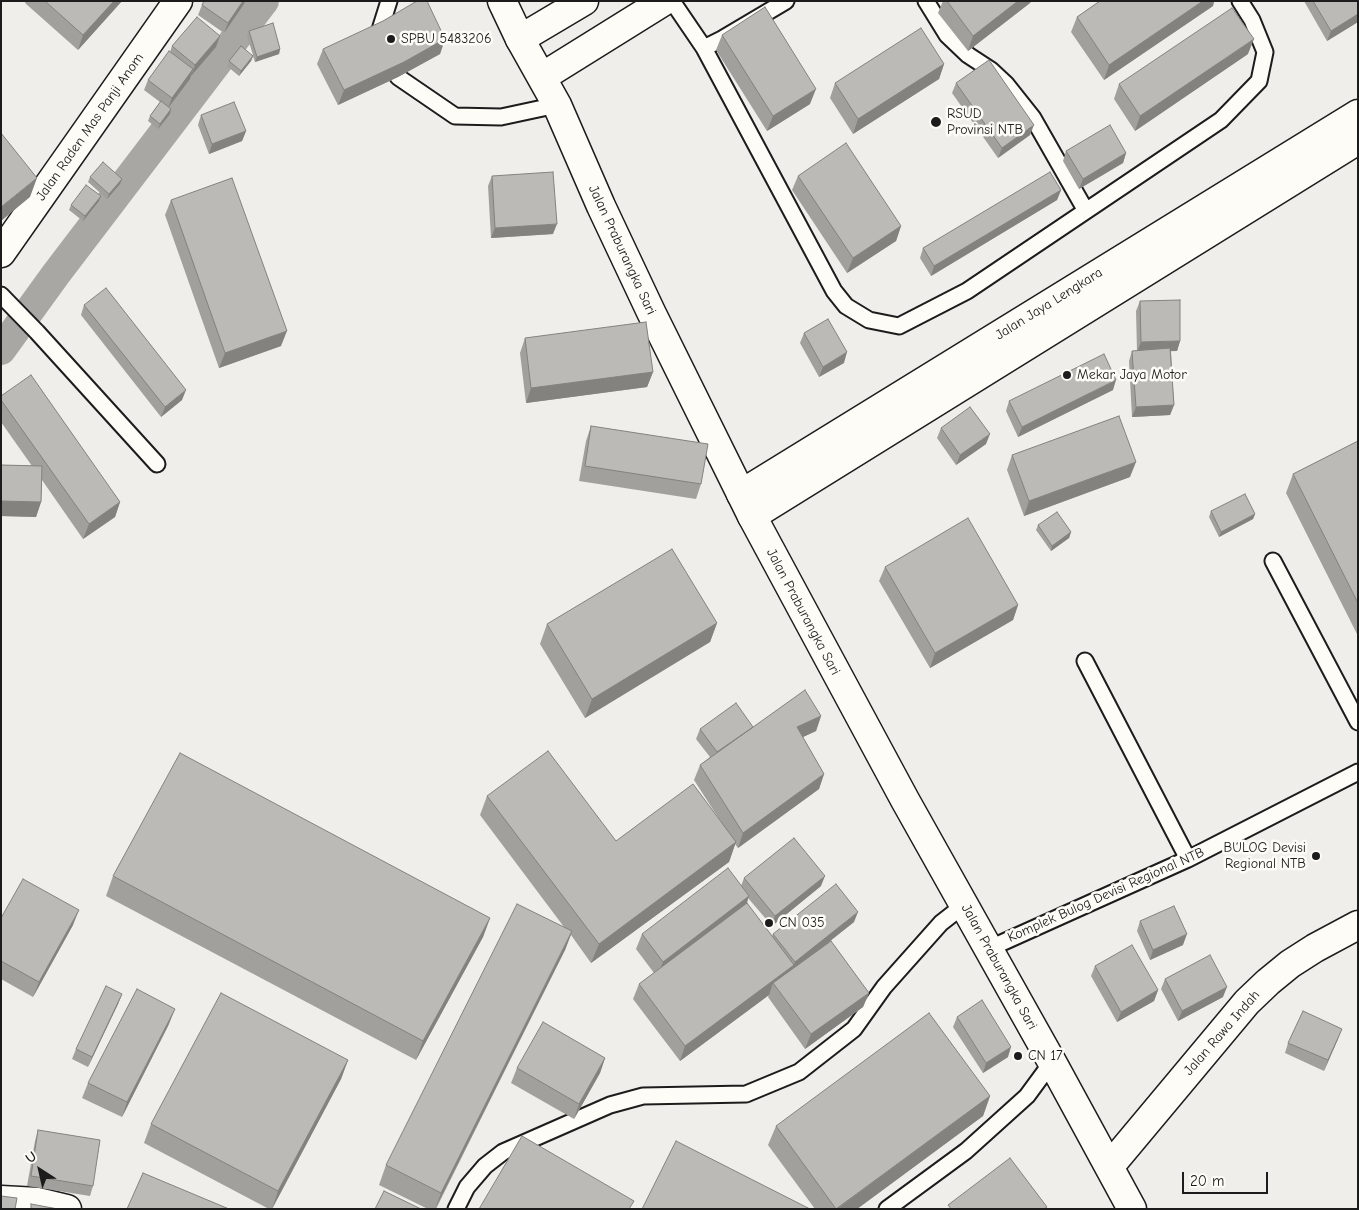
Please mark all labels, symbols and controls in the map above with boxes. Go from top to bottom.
place label: SPBU 5483206 [401,31,492,47]
marker: SPBU 5483206 [385,33,397,45]
street label: Jalan Raden Mas Panji Anom [33,50,147,204]
place label: RSUD Provinsi NTB [947,106,1023,138]
marker: RSUD Provinsi NTB [929,115,943,129]
street label: Jalan Praburangka Sari [585,183,659,317]
street label: Jalan Jaya Lengkara [992,264,1106,344]
place label: Mekar Jaya Motor [1077,367,1187,383]
marker: Mekar Jaya Motor [1061,369,1073,381]
street label: Jalan Praburangka Sari [762,546,844,678]
place label: BULOG Devisi Regional NTB [1224,840,1306,872]
street label: Komplek Bulog Devisi Regional NTB [1005,844,1207,946]
marker: BULOG Devisi Regional NTB [1310,850,1322,862]
street label: Jalan Praburangka Sari [957,901,1041,1033]
place label: CN 035 [779,915,825,931]
marker: CN 035 [763,917,775,929]
street label: Jalan Rawa Indah [1181,987,1263,1079]
place label: CN 17 [1028,1048,1063,1064]
marker: CN 17 [1012,1050,1024,1062]
north arrow [15,1145,65,1195]
text: U [22,1148,40,1167]
scale bar [1184,1162,1270,1194]
text: 20 m [1190,1172,1224,1190]

